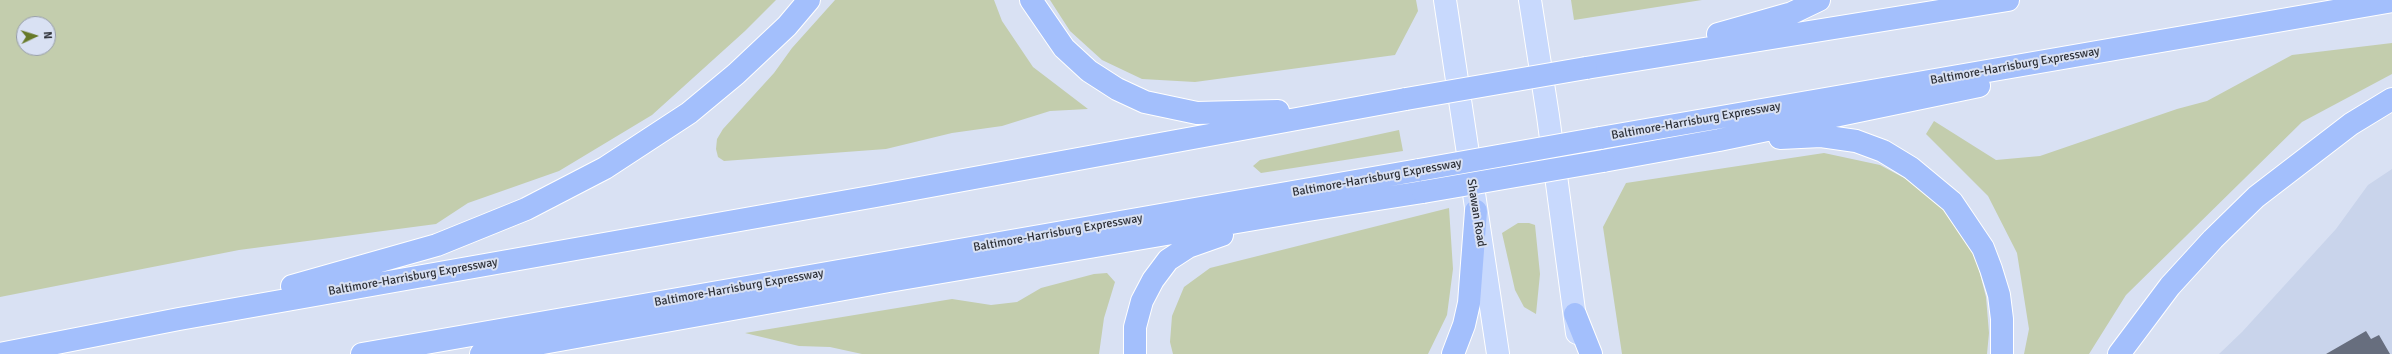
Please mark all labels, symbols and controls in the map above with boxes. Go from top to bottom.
north arrow [16,16,56,56]
text: N [41,31,54,39]
street label: Baltimore-Harrisburg Expressway [1929,44,2101,88]
street label: Baltimore-Harrisburg Expressway [1610,99,1782,143]
street label: Baltimore-Harrisburg Expressway [1291,156,1463,200]
street label: Shawan Road [1464,178,1488,248]
street label: Baltimore-Harrisburg Expressway [972,211,1144,255]
street label: Baltimore-Harrisburg Expressway [327,255,499,299]
street label: Baltimore-Harrisburg Expressway [653,266,825,310]

